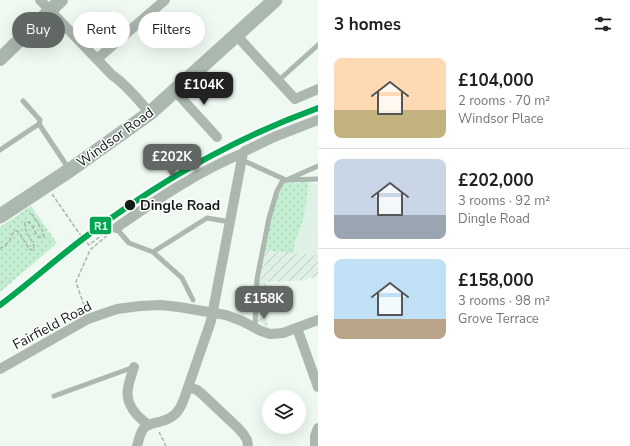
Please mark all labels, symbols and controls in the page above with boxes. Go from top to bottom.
chip: Buy [12,12,65,48]
chip: Rent [73,12,130,48]
chip: Filters [138,12,205,48]
text: 3 homes [334,13,401,36]
icon: filters [592,13,614,35]
text: £104,000 [458,69,534,92]
pin: £104K [176,72,232,106]
icon: home [366,74,414,122]
text: £104K [184,76,224,94]
text: 2 rooms · 70 m² [458,92,550,110]
street label: Windsor Road [73,103,157,172]
text: Windsor Place [458,110,544,128]
pin: £202K [144,144,200,178]
text: £202K [152,148,192,166]
text: £202,000 [458,169,534,192]
icon: home [366,175,414,223]
text: 3 rooms · 92 m² [458,192,550,210]
place label: Dingle Road [140,196,220,215]
marker: Dingle Road [123,198,137,212]
text: Dingle Road [458,210,530,228]
line badge: R1 [89,216,112,235]
text: R1 [94,219,108,234]
text: £158,000 [458,269,534,292]
icon: home [366,275,414,323]
pin: £158K [236,286,292,320]
text: £158K [244,290,284,308]
text: 3 rooms · 98 m² [458,292,550,310]
street label: Fairfield Road [9,297,95,354]
text: Grove Terrace [458,310,539,328]
map controls [262,390,306,434]
button: layers [262,390,306,434]

